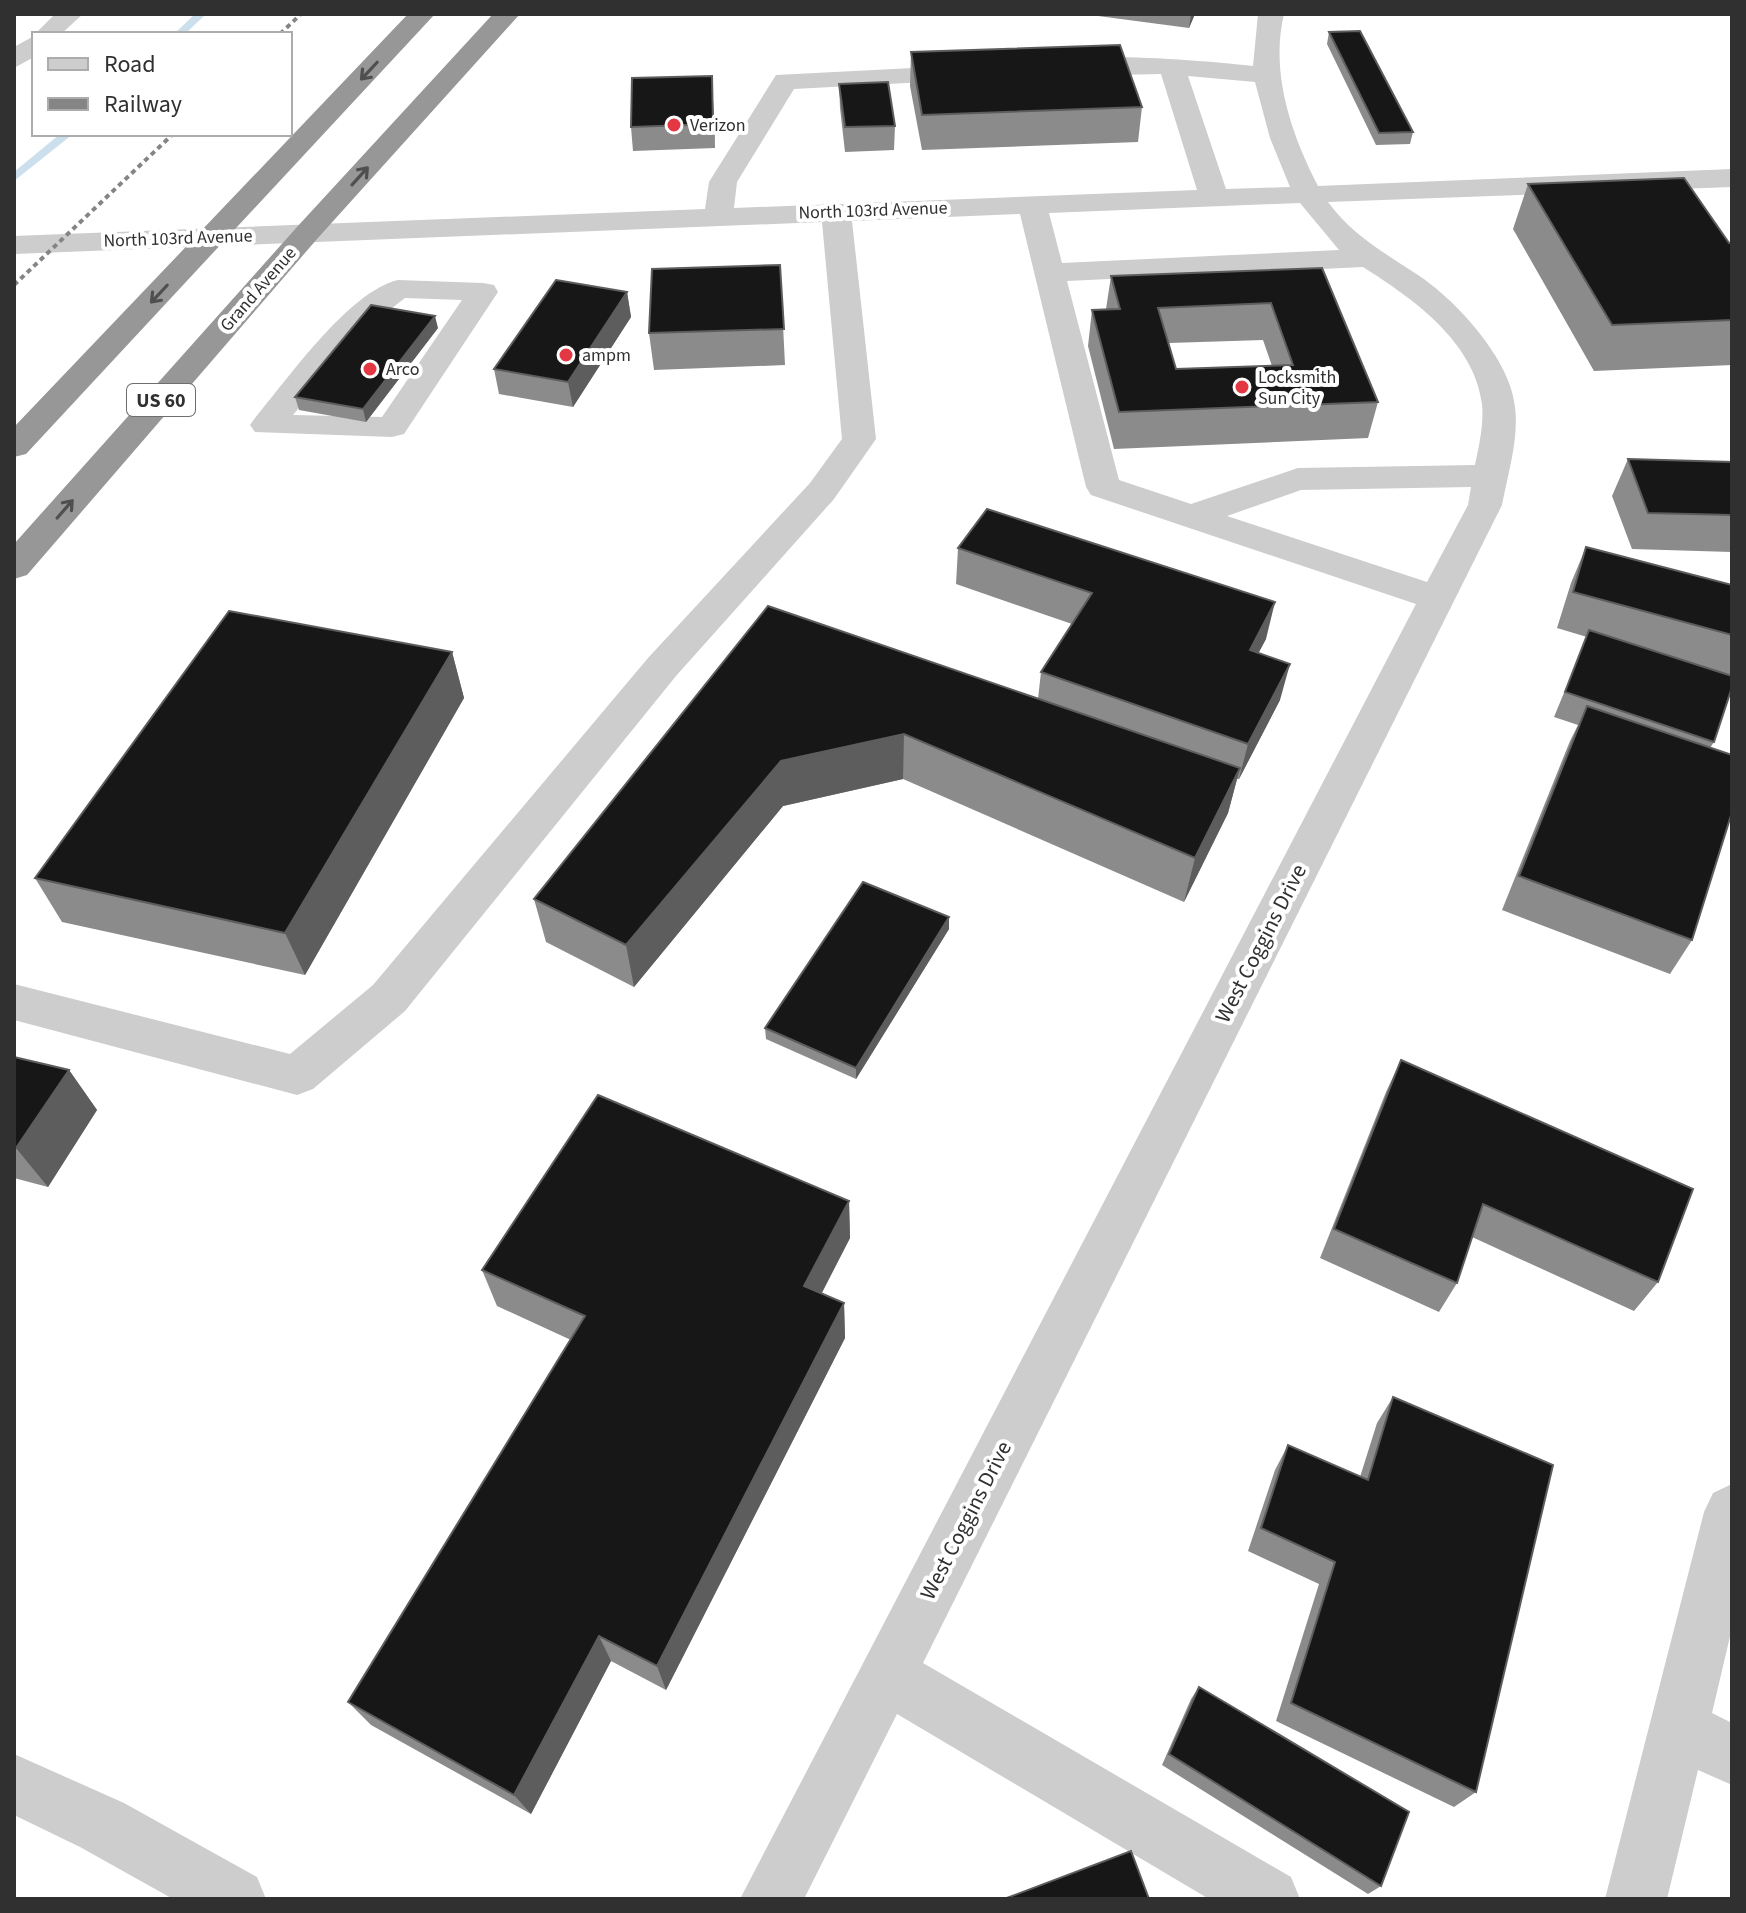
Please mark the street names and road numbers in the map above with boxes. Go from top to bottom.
street label: North 103rd Avenue [798,195,948,226]
street label: North 103rd Avenue [103,223,253,254]
street label: Grand Avenue [215,241,302,337]
road number: US 60 [127,384,195,416]
street label: West Coggins Drive [1207,858,1315,1028]
street label: West Coggins Drive [912,1435,1020,1605]

